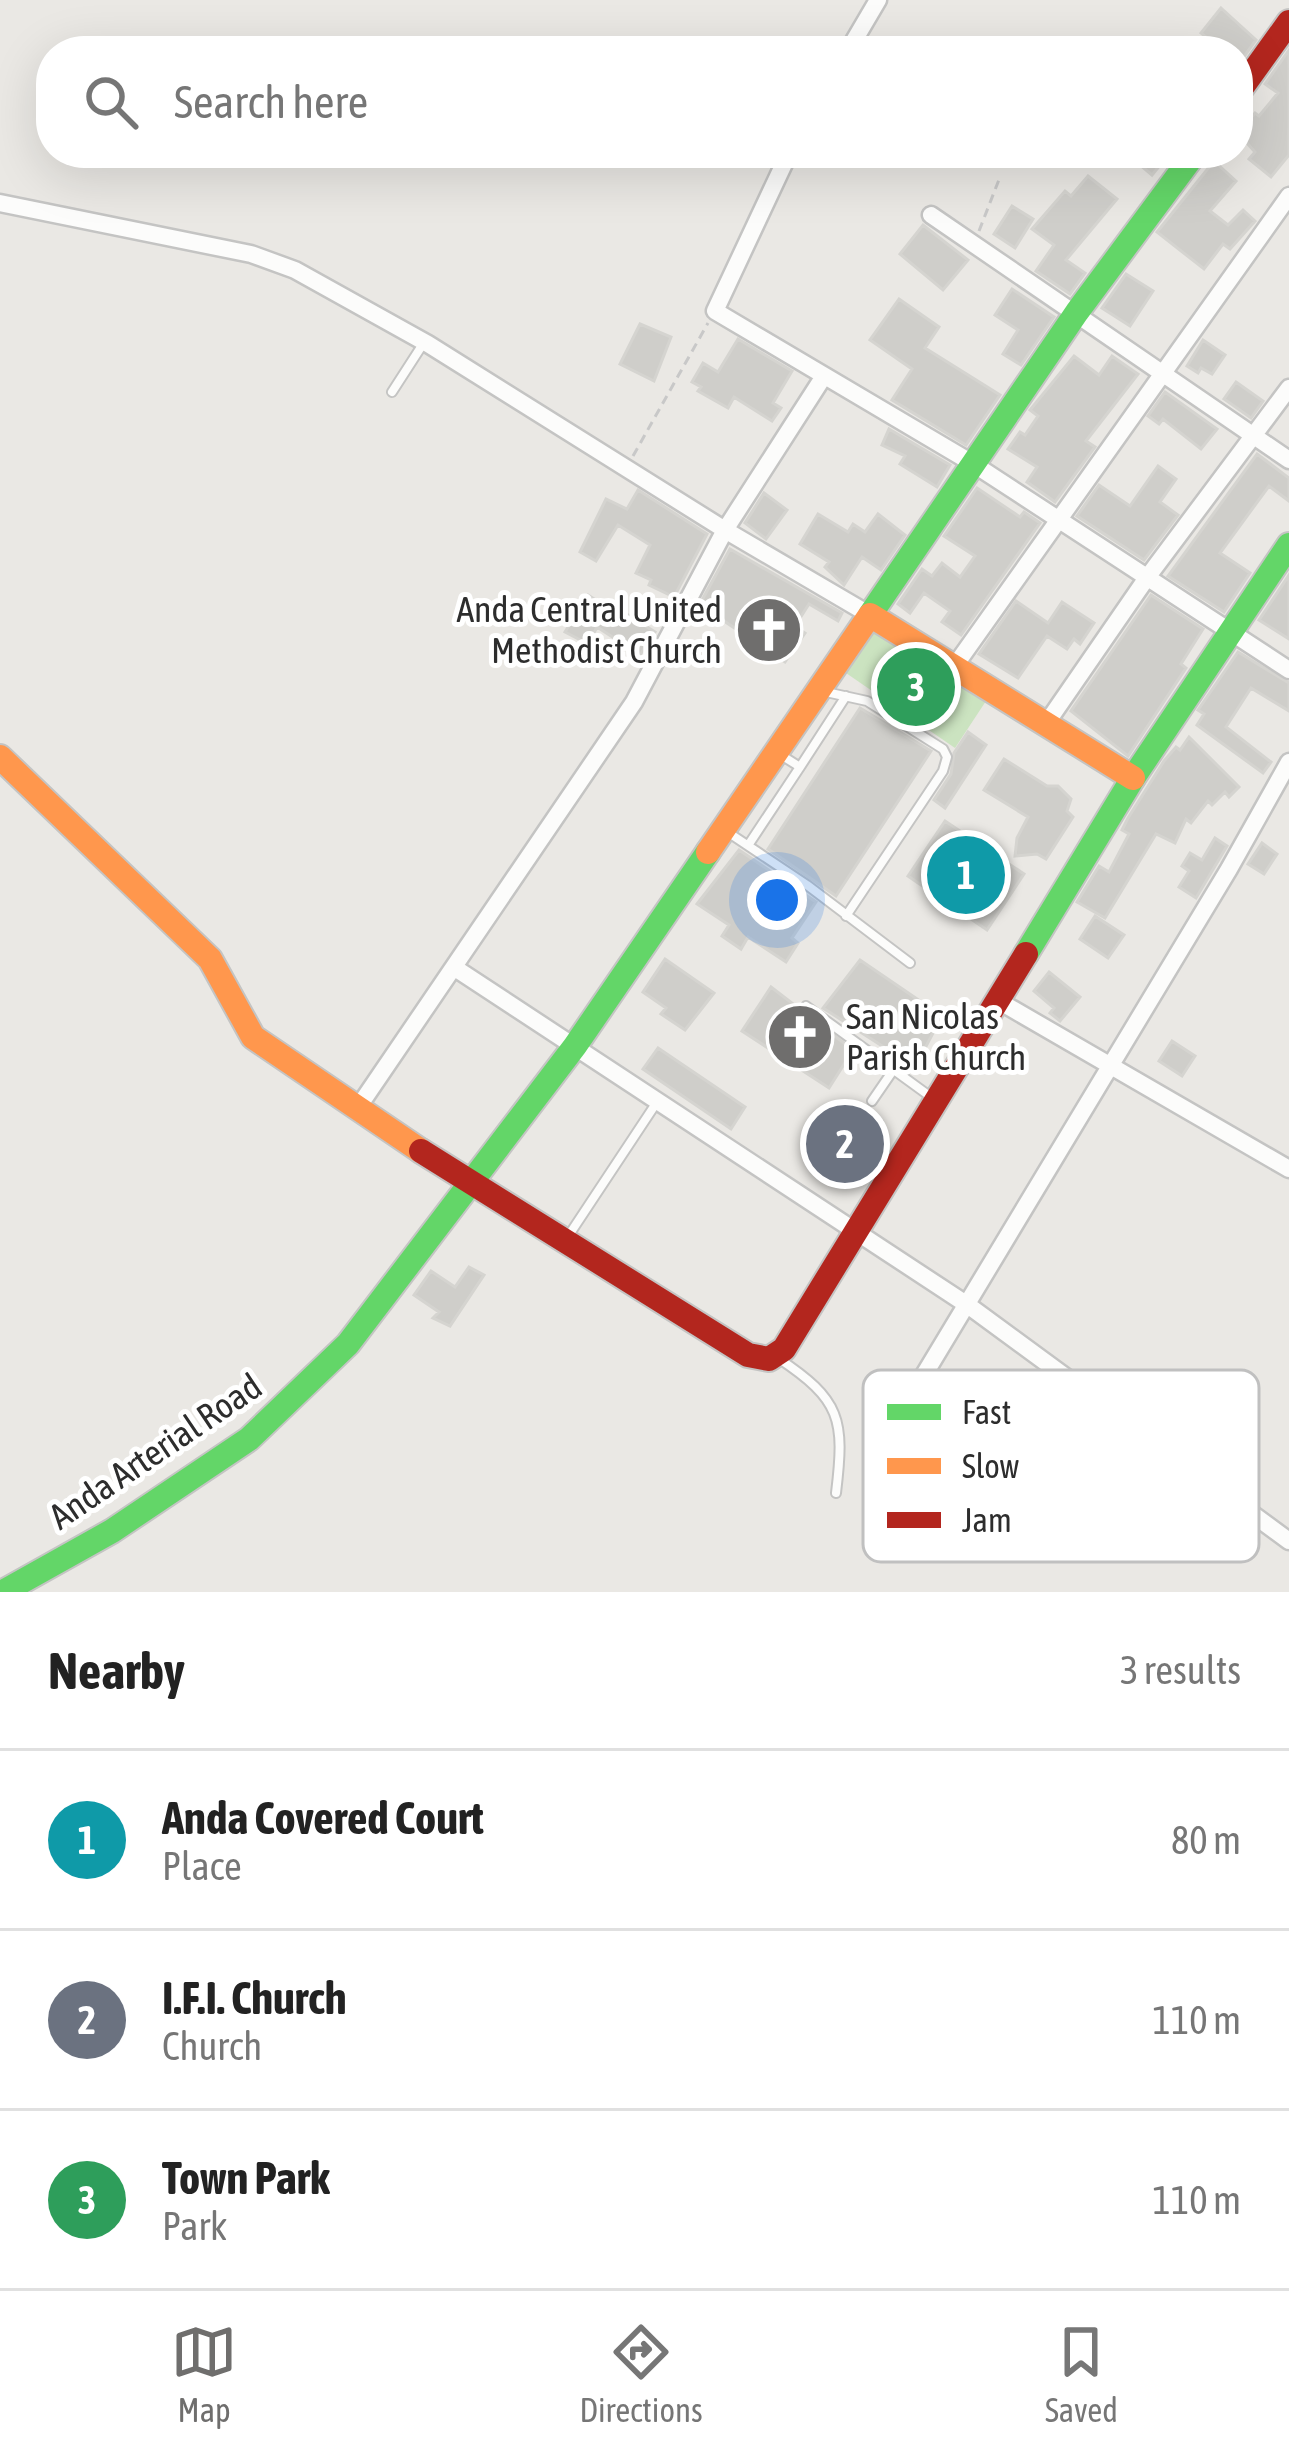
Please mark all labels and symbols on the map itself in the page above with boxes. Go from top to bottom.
place label: Anda Central United Methodist Church [456,588,722,671]
church icon: Anda Central United Methodist Church [734,595,804,665]
pin: 3 [877,642,955,732]
pin: 1 [927,830,1005,920]
your location [747,870,807,930]
place label: San Nicolas Parish Church [846,995,1026,1078]
church icon: San Nicolas Parish Church [765,1002,835,1072]
pin: 2 [806,1099,884,1189]
street label: Anda Arterial Road [41,1365,269,1537]
legend [863,1370,1259,1562]
text: Fast [962,1393,1011,1431]
text: Slow [962,1447,1019,1485]
text: Jam [962,1501,1012,1539]

